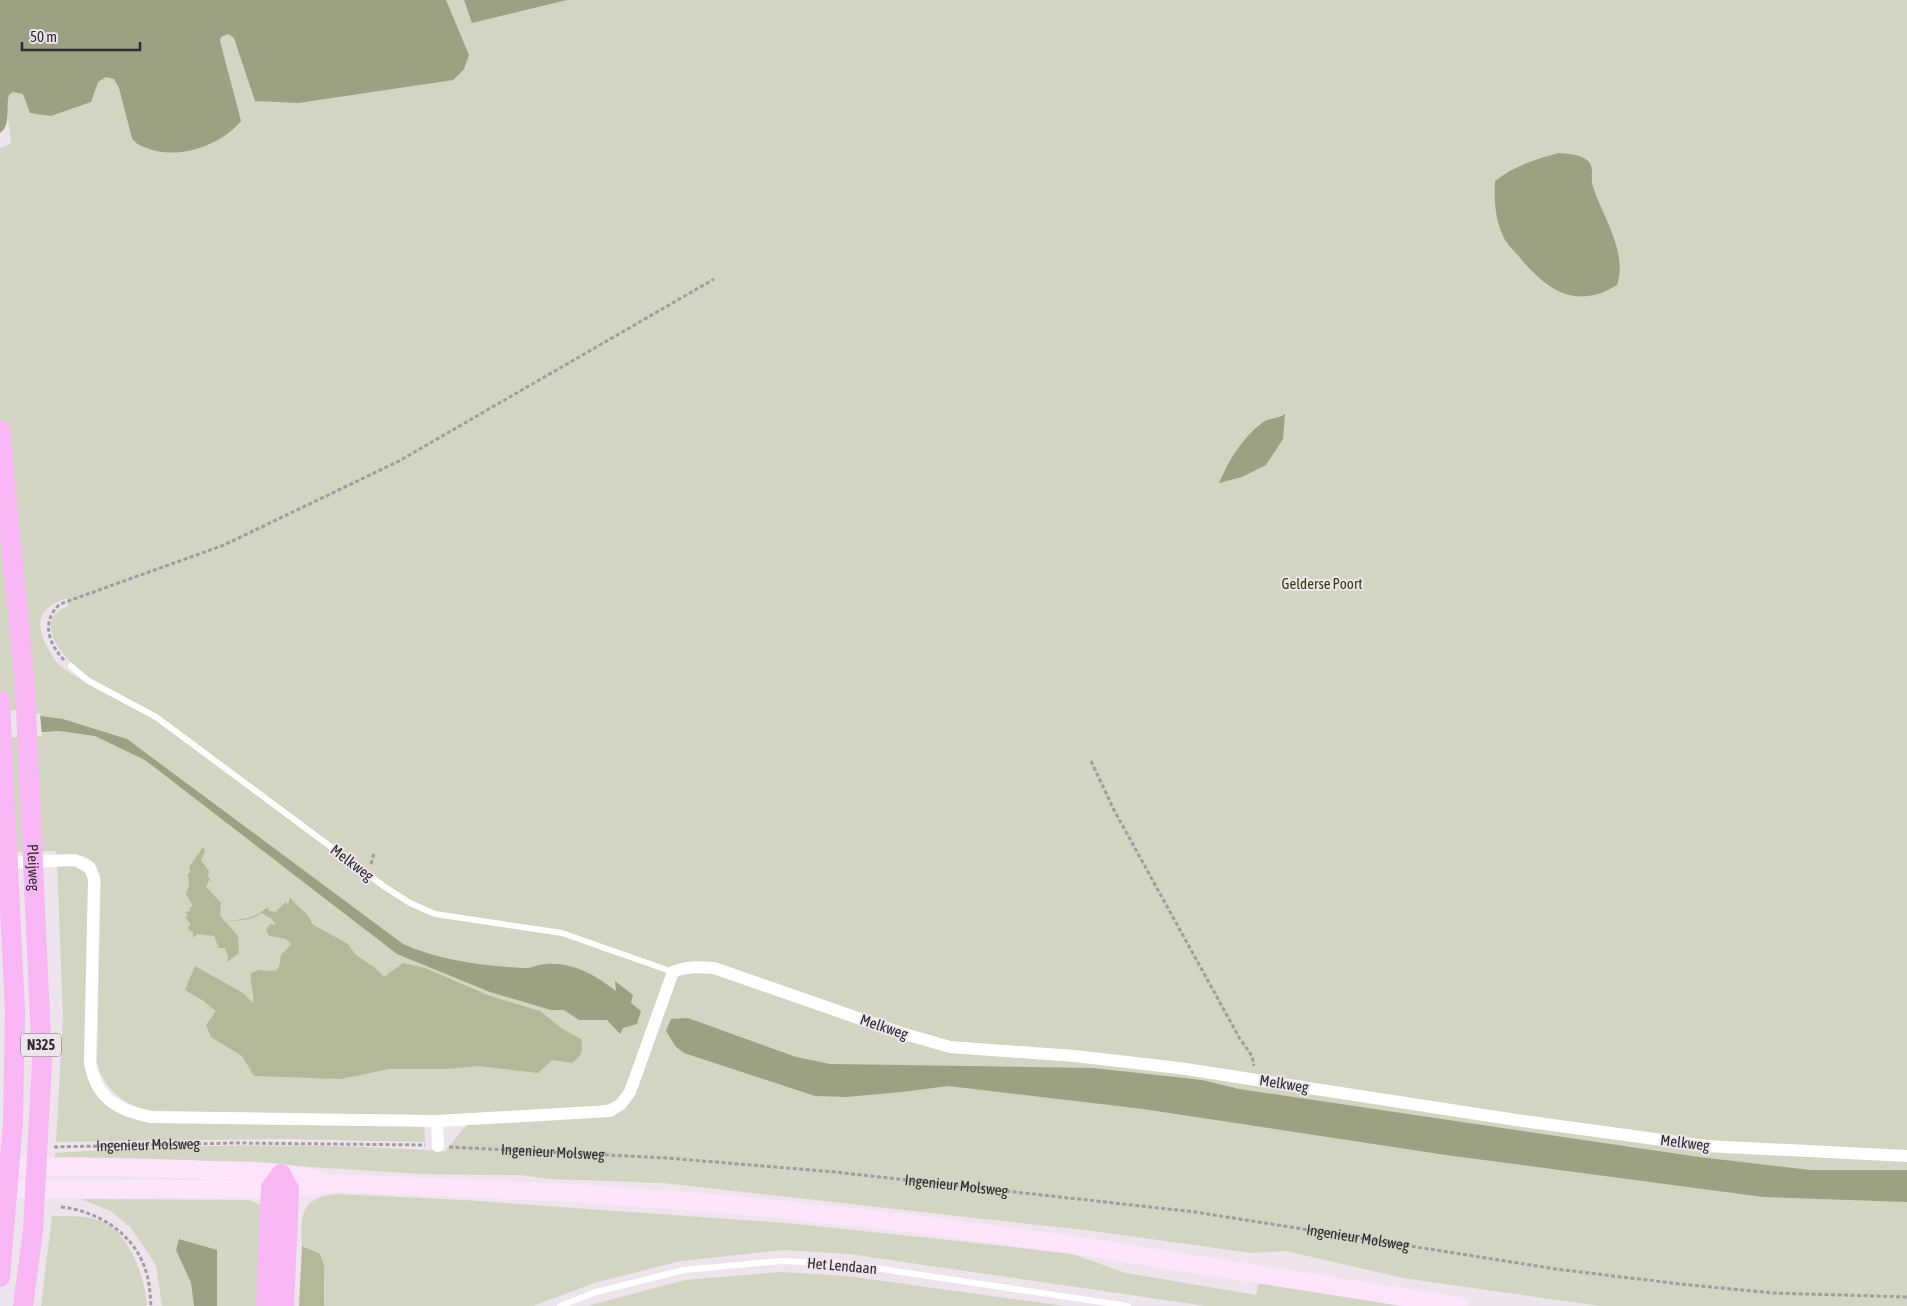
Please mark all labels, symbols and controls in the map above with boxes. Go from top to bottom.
scale bar [22,20,140,52]
text: 50 m [30,28,57,45]
park label: Gelderse Poort [1282,575,1363,592]
street label: Melkweg [327,841,378,885]
street label: Pleijweg [24,844,43,892]
street label: Melkweg [858,1010,911,1043]
road number: N325 [21,1034,61,1056]
street label: Melkweg [1258,1071,1310,1096]
street label: Melkweg [1659,1131,1711,1154]
street label: Ingenieur Molsweg [96,1135,201,1154]
street label: Ingenieur Molsweg [501,1141,606,1163]
street label: Ingenieur Molsweg [904,1171,1010,1199]
street label: Ingenieur Molsweg [1305,1221,1411,1254]
street label: Het Lendaan [806,1254,878,1277]

